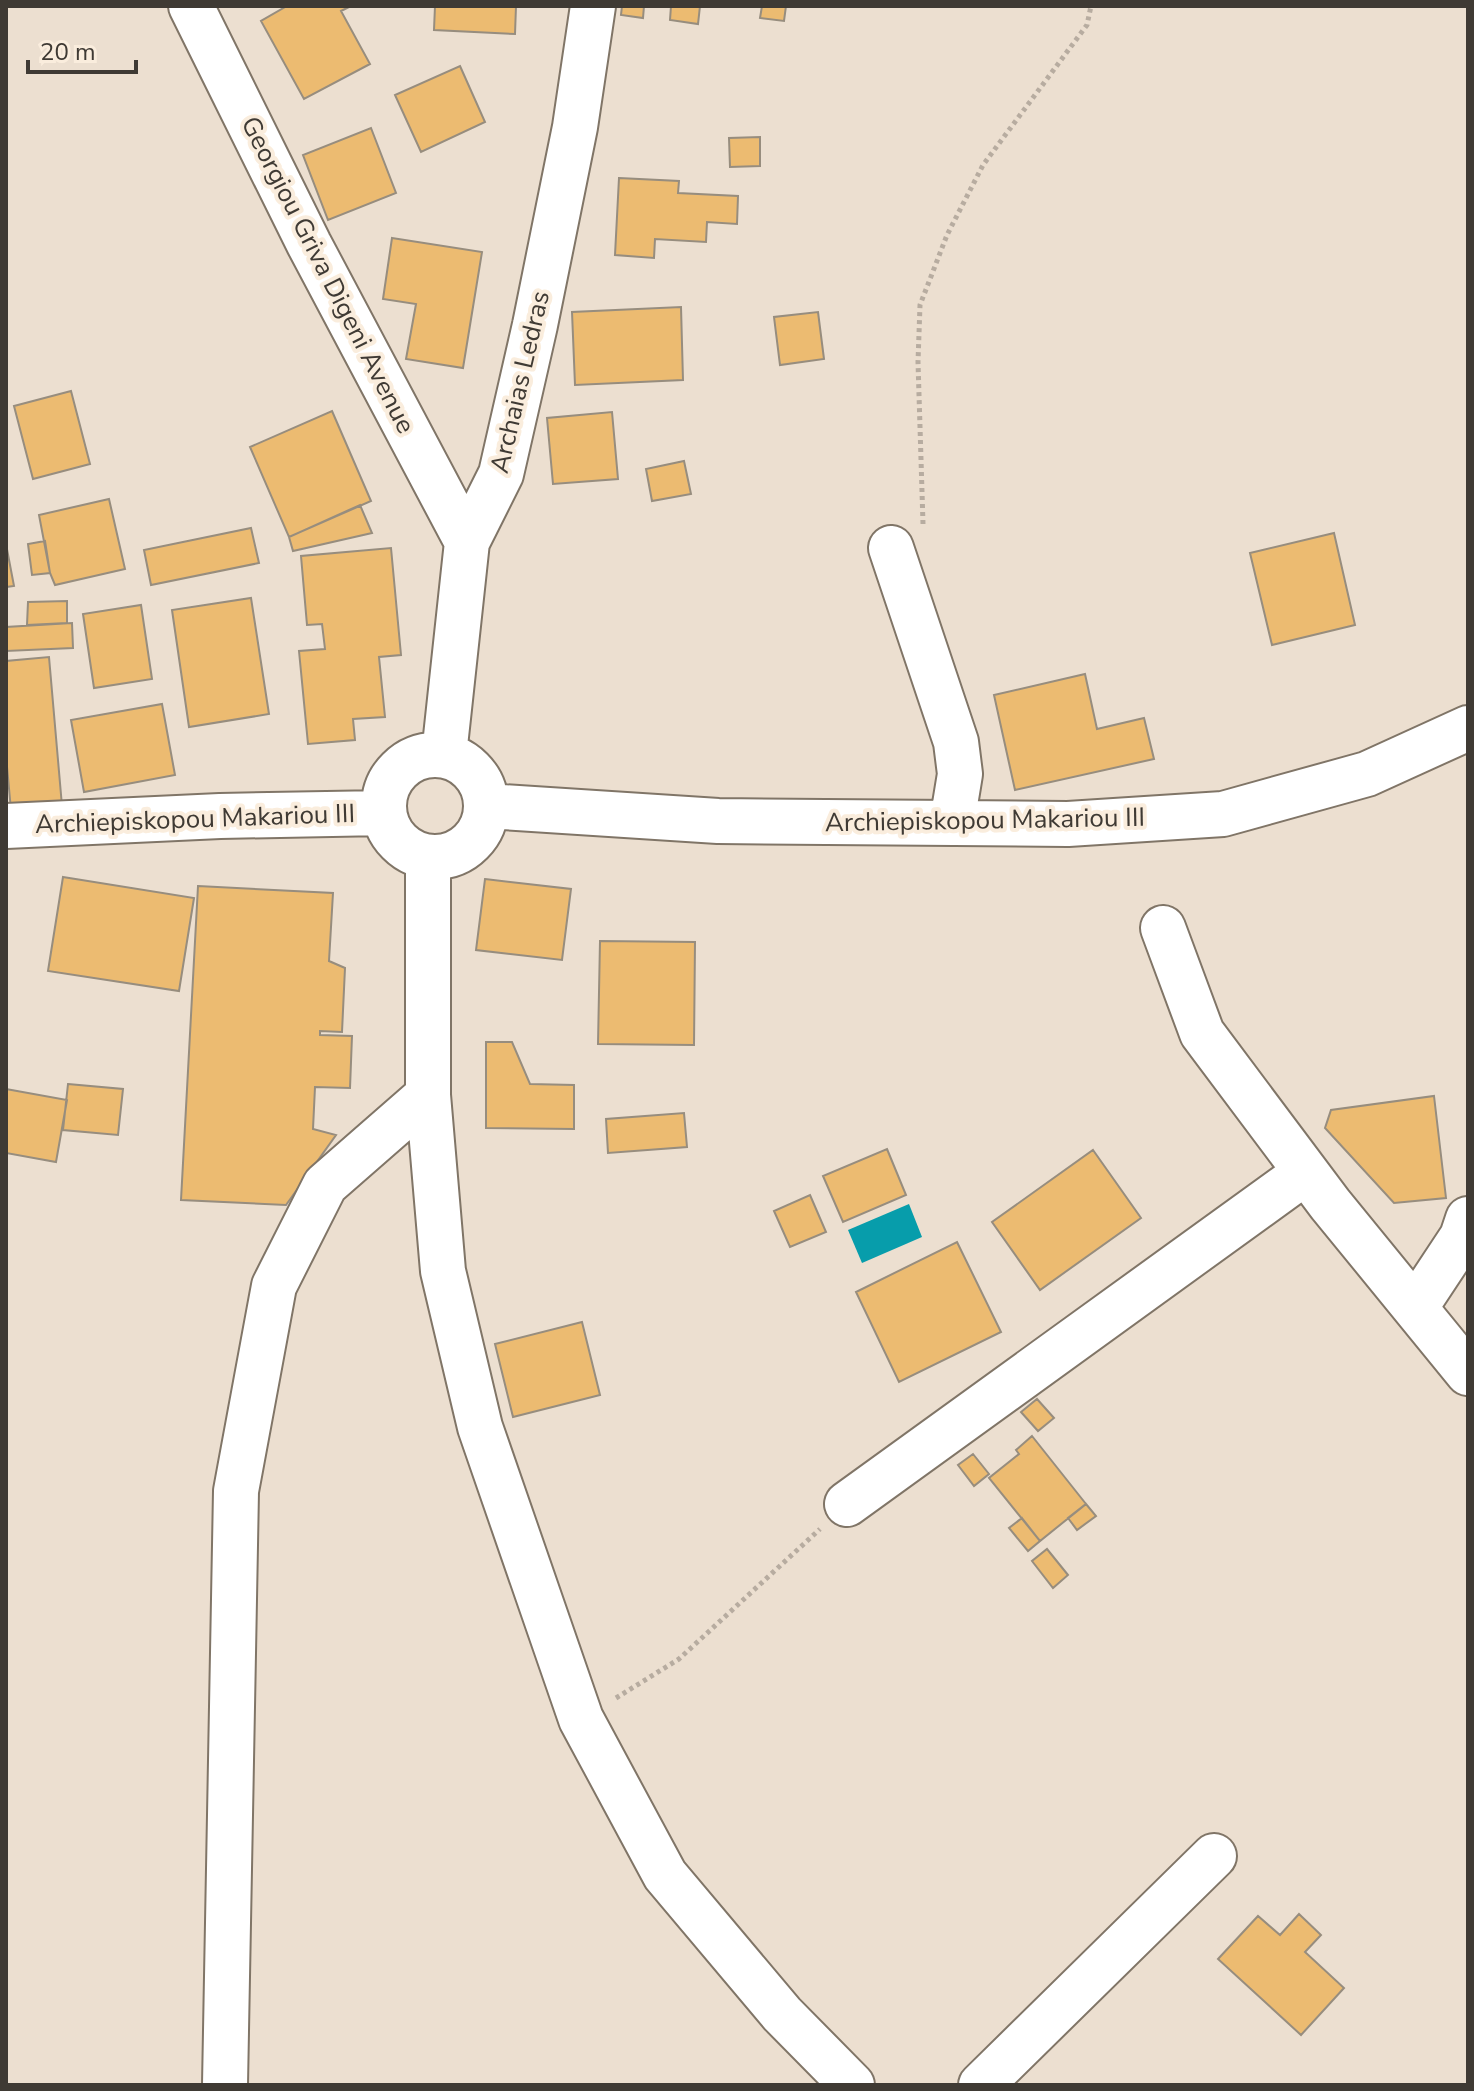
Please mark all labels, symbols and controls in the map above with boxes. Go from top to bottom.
scale bar [28,24,136,74]
text: 20 m [40,36,96,68]
street label: Georgiou Griva Digeni Avenue [233,110,423,440]
street label: Archaias Ledras [482,287,558,477]
street label: Archiepiskopou Makariou III [34,796,356,842]
street label: Archiepiskopou Makariou III [825,800,1145,840]

